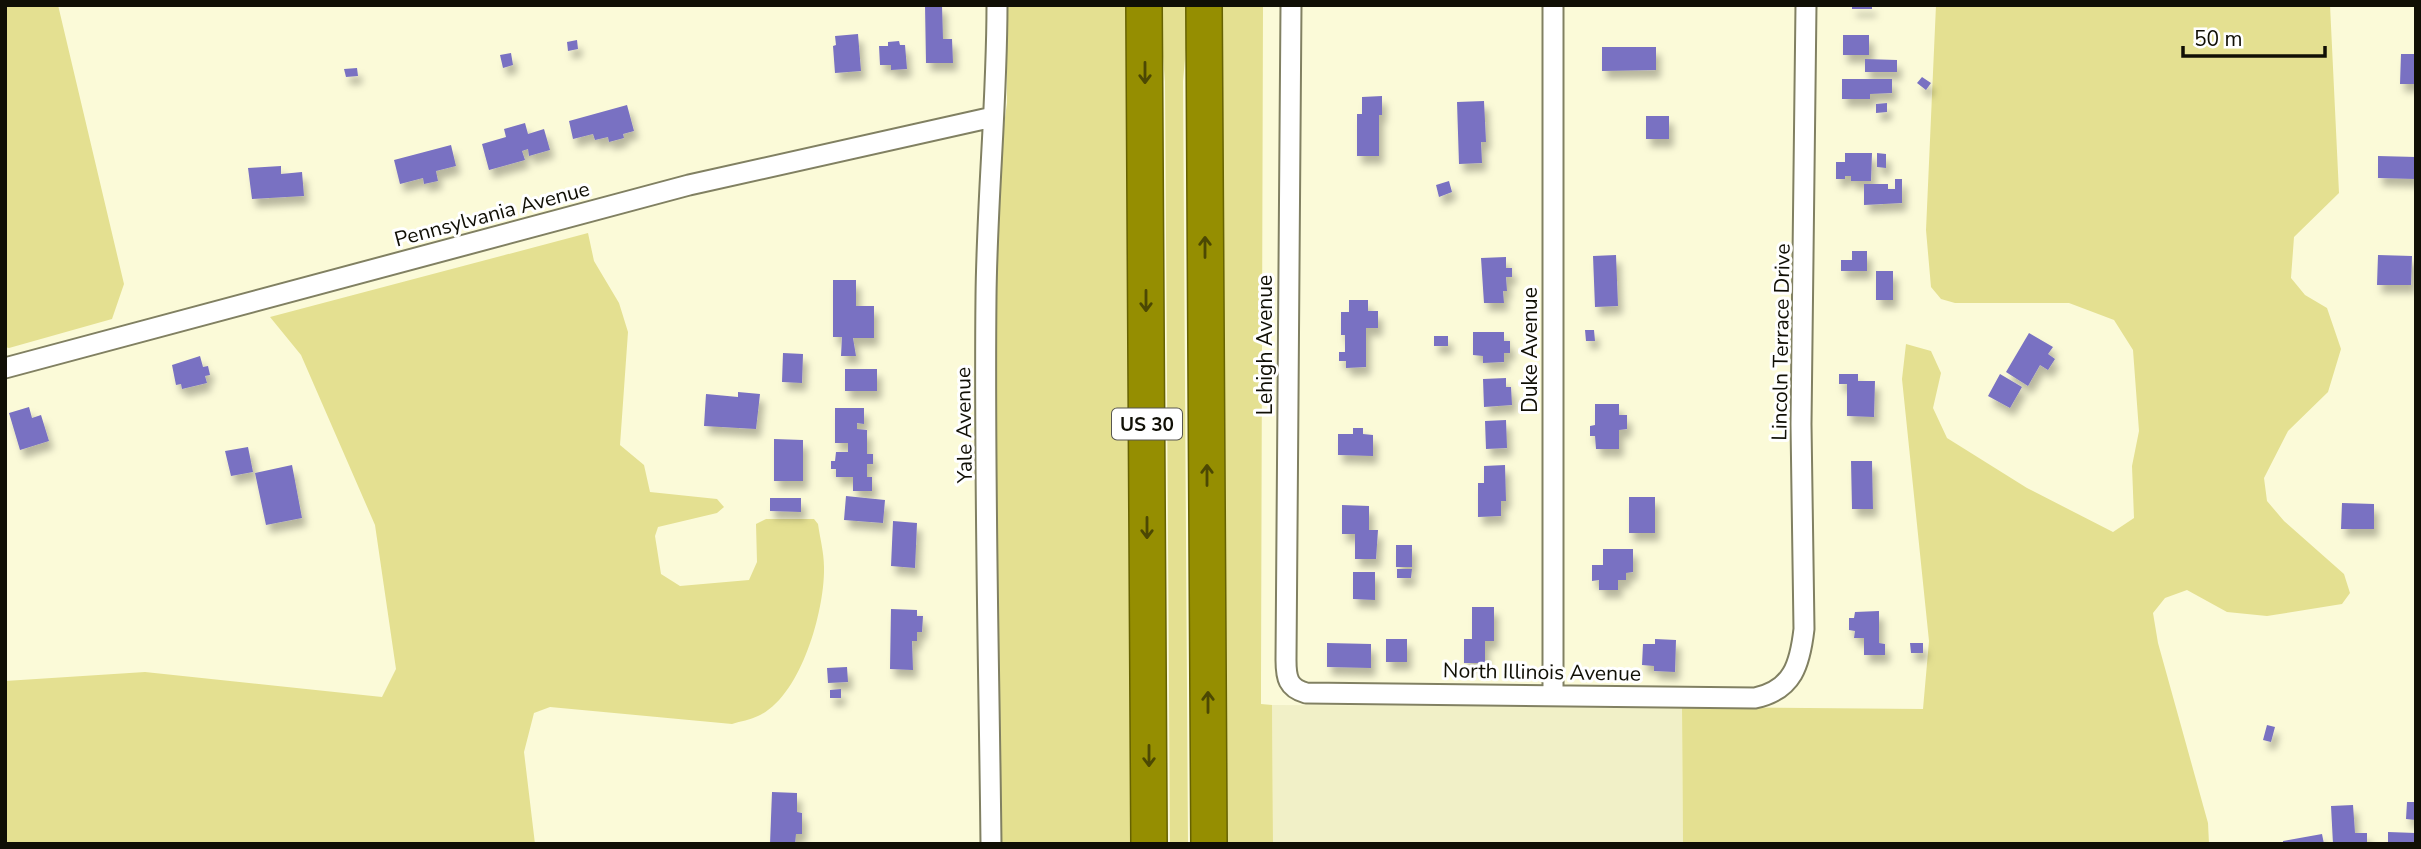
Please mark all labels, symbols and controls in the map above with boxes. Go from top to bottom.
scale bar [2183,14,2325,58]
text: 50 m [2194,25,2243,53]
one-way arrow [1138,62,1152,85]
street label: Pennsylvania Avenue [391,174,593,254]
one-way arrow [1198,236,1212,259]
street label: Lincoln Terrace Drive [1765,243,1797,441]
street label: Lehigh Avenue [1251,275,1279,415]
street label: Duke Avenue [1516,287,1544,413]
one-way arrow [1139,289,1153,312]
street label: Yale Avenue [949,367,979,484]
road number: US 30 [1112,408,1182,440]
one-way arrow [1200,463,1213,486]
one-way arrow [1141,517,1154,540]
street label: North Illinois Avenue [1443,656,1641,688]
one-way arrow [1201,691,1215,714]
one-way arrow [1142,744,1156,767]

